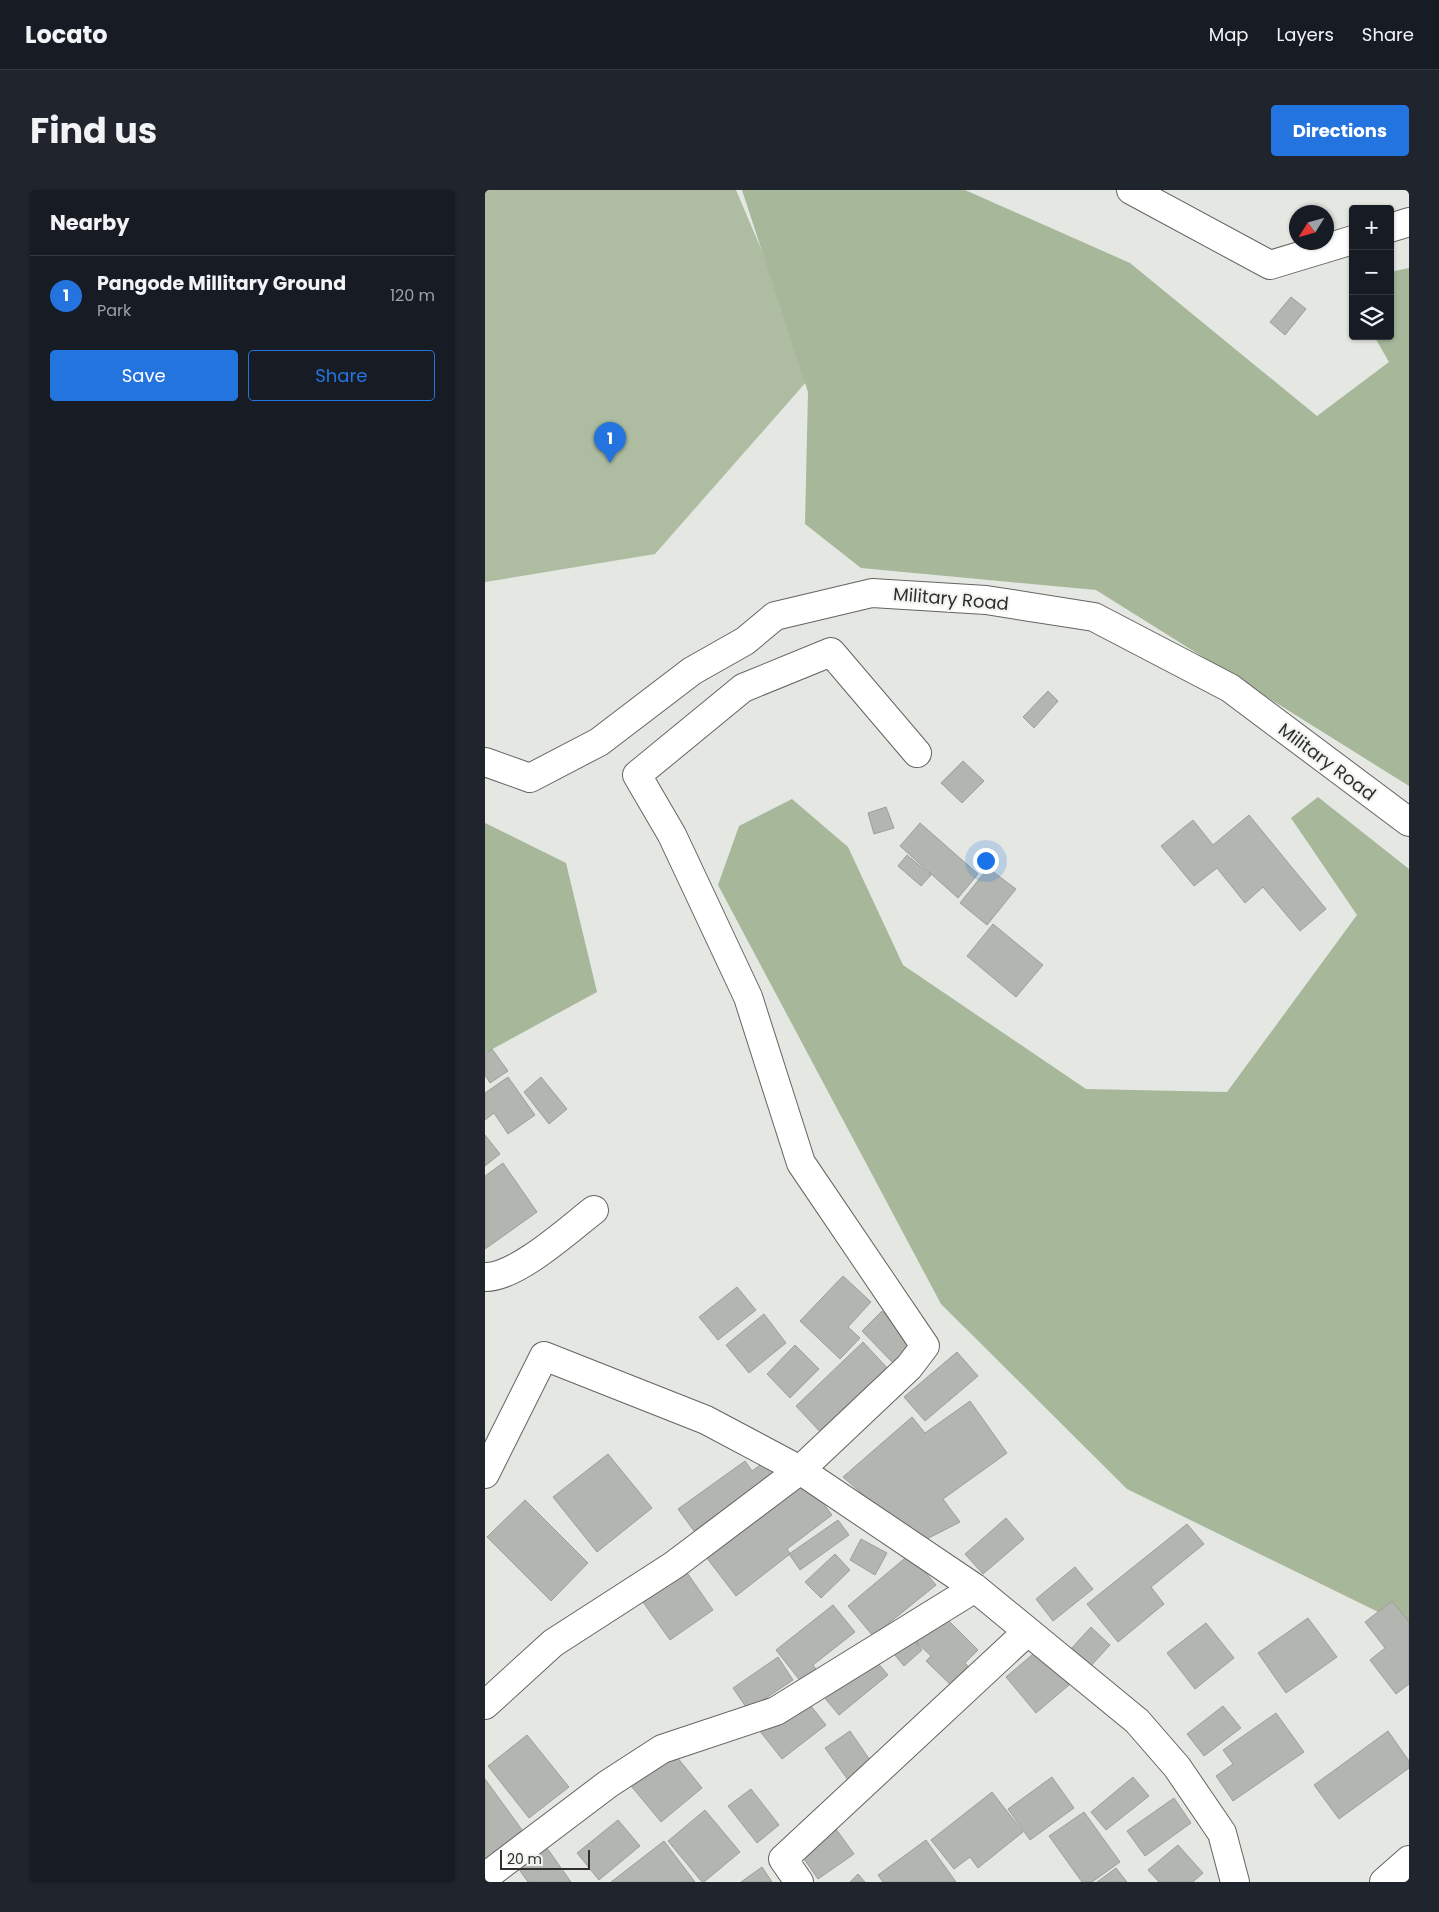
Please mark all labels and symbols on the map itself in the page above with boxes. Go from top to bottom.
north arrow [1289,205,1334,250]
pin: 1 [594,422,626,463]
street label: Military Road [892,581,1010,616]
street label: Military Road [1273,717,1381,806]
your location [973,848,999,874]
scale bar [500,1847,590,1870]

